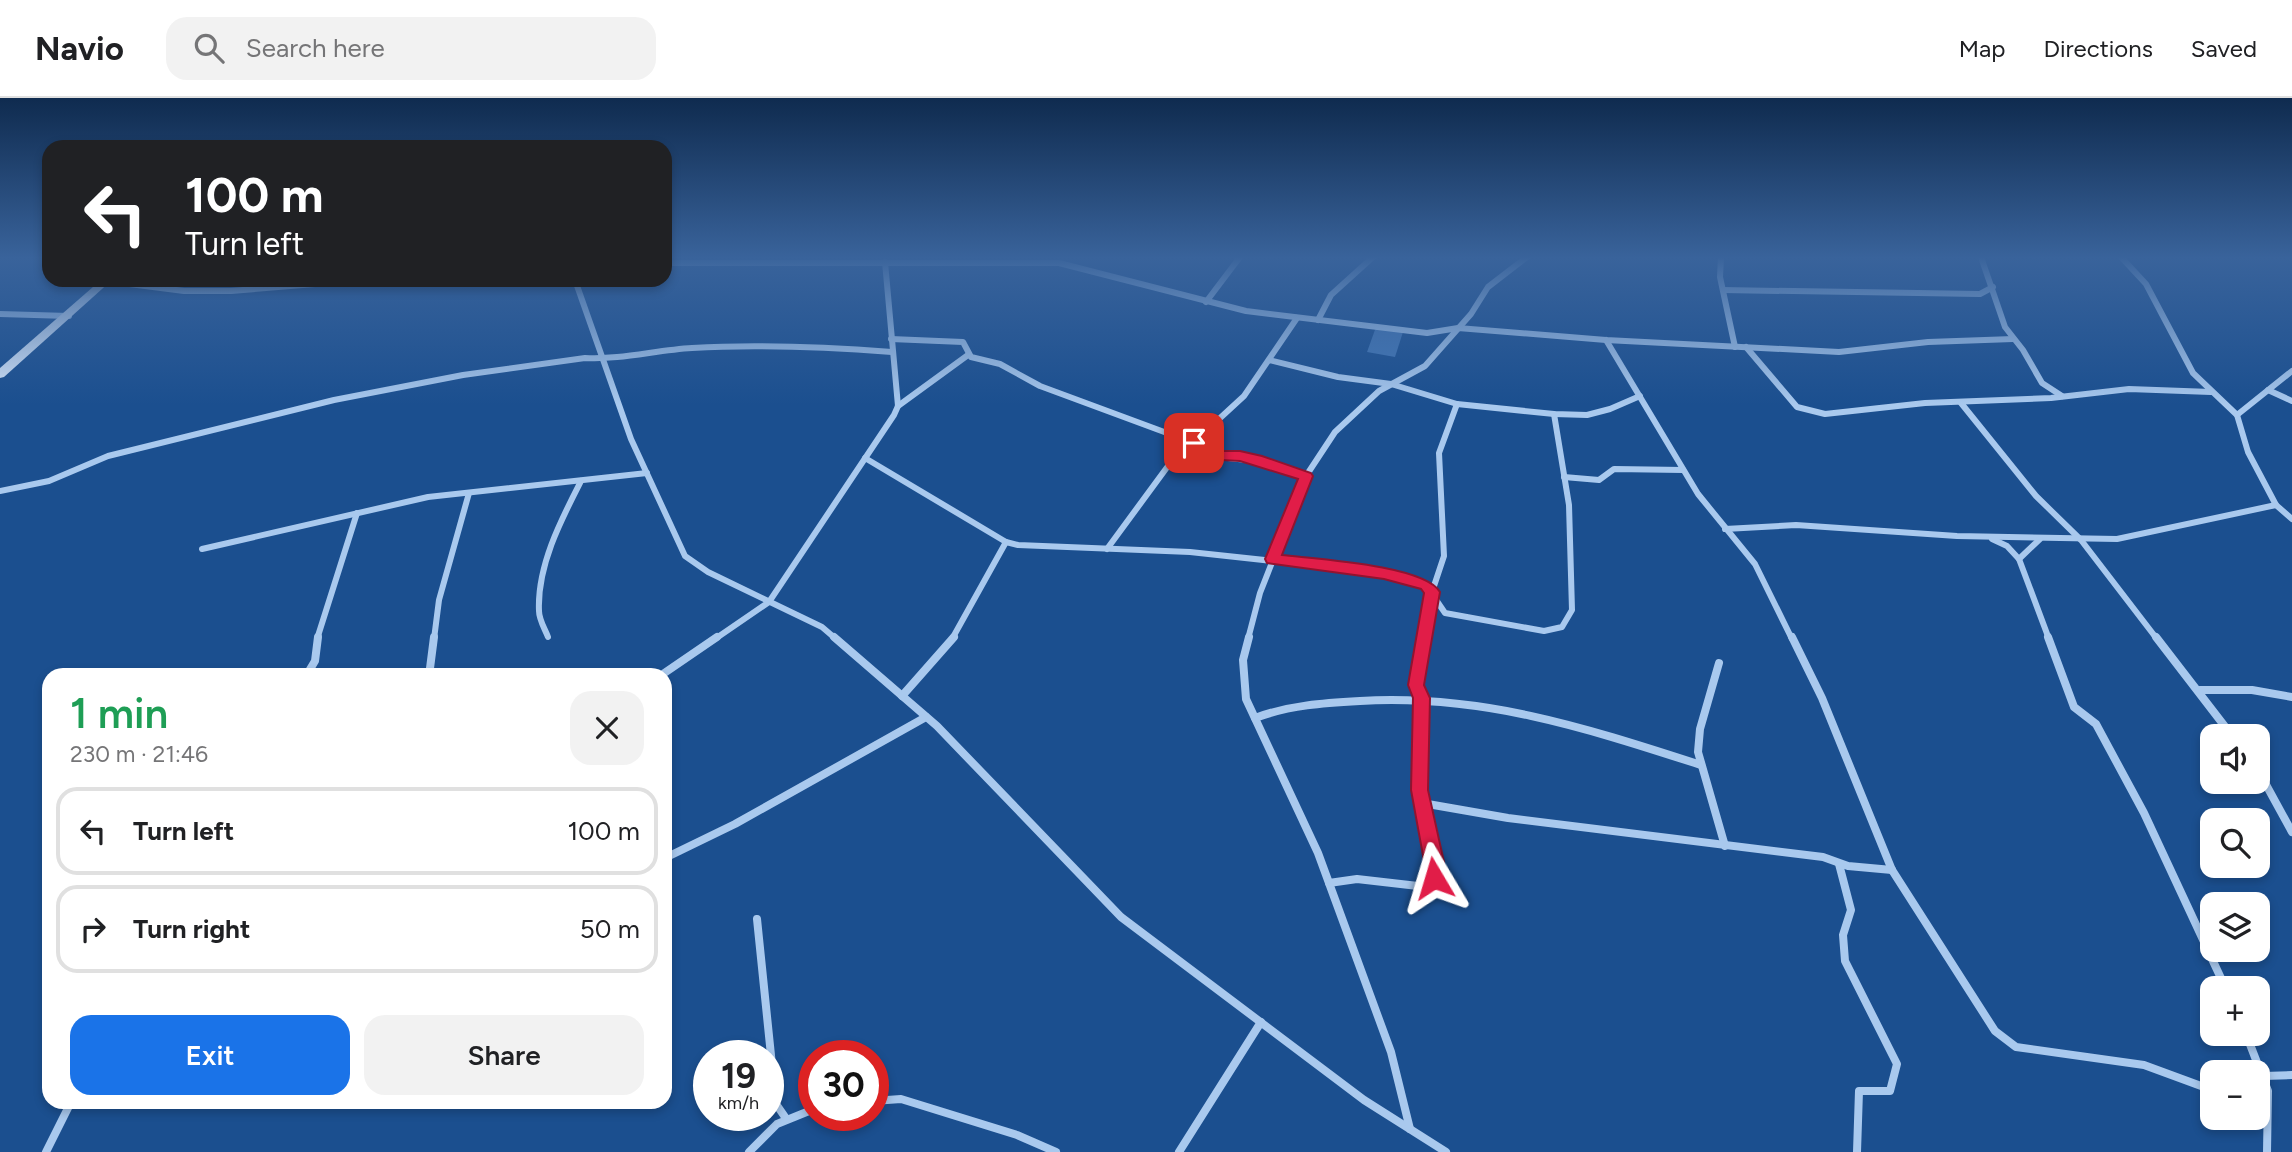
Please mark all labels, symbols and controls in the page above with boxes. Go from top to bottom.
search box [166,17,656,80]
text: Navio [35,29,124,68]
icon: search [190,29,228,67]
text: Search here [246,32,385,64]
text: Map [1959,34,2005,63]
text: Directions [2043,34,2153,63]
text: Saved [2191,34,2257,63]
text: 100 m [185,165,324,224]
icon: left [70,168,161,259]
text: Turn left [185,225,304,263]
pin [1164,413,1224,473]
icon: arrive [1175,424,1213,462]
text: 1 min [70,688,168,739]
button: close [570,691,644,765]
map controls [2200,724,2270,1130]
button: sound [2200,724,2270,794]
text: 230 m · 21:46 [70,740,208,768]
button: search [2200,808,2270,878]
icon: left [74,812,112,850]
text: Turn left [133,815,234,847]
text: 100 m [567,815,640,847]
position arrow [1397,841,1471,915]
button: layers [2200,892,2270,962]
icon: right [74,910,112,948]
text: Turn right [133,913,250,945]
text: 50 m [580,913,640,945]
button: + [2200,976,2270,1046]
button: Exit [70,1015,350,1095]
button: Share [364,1015,644,1095]
speed limit sign: 30 [798,1040,889,1131]
text: 19 [721,1055,756,1097]
button: − [2200,1060,2270,1130]
text: km/h [718,1092,759,1114]

